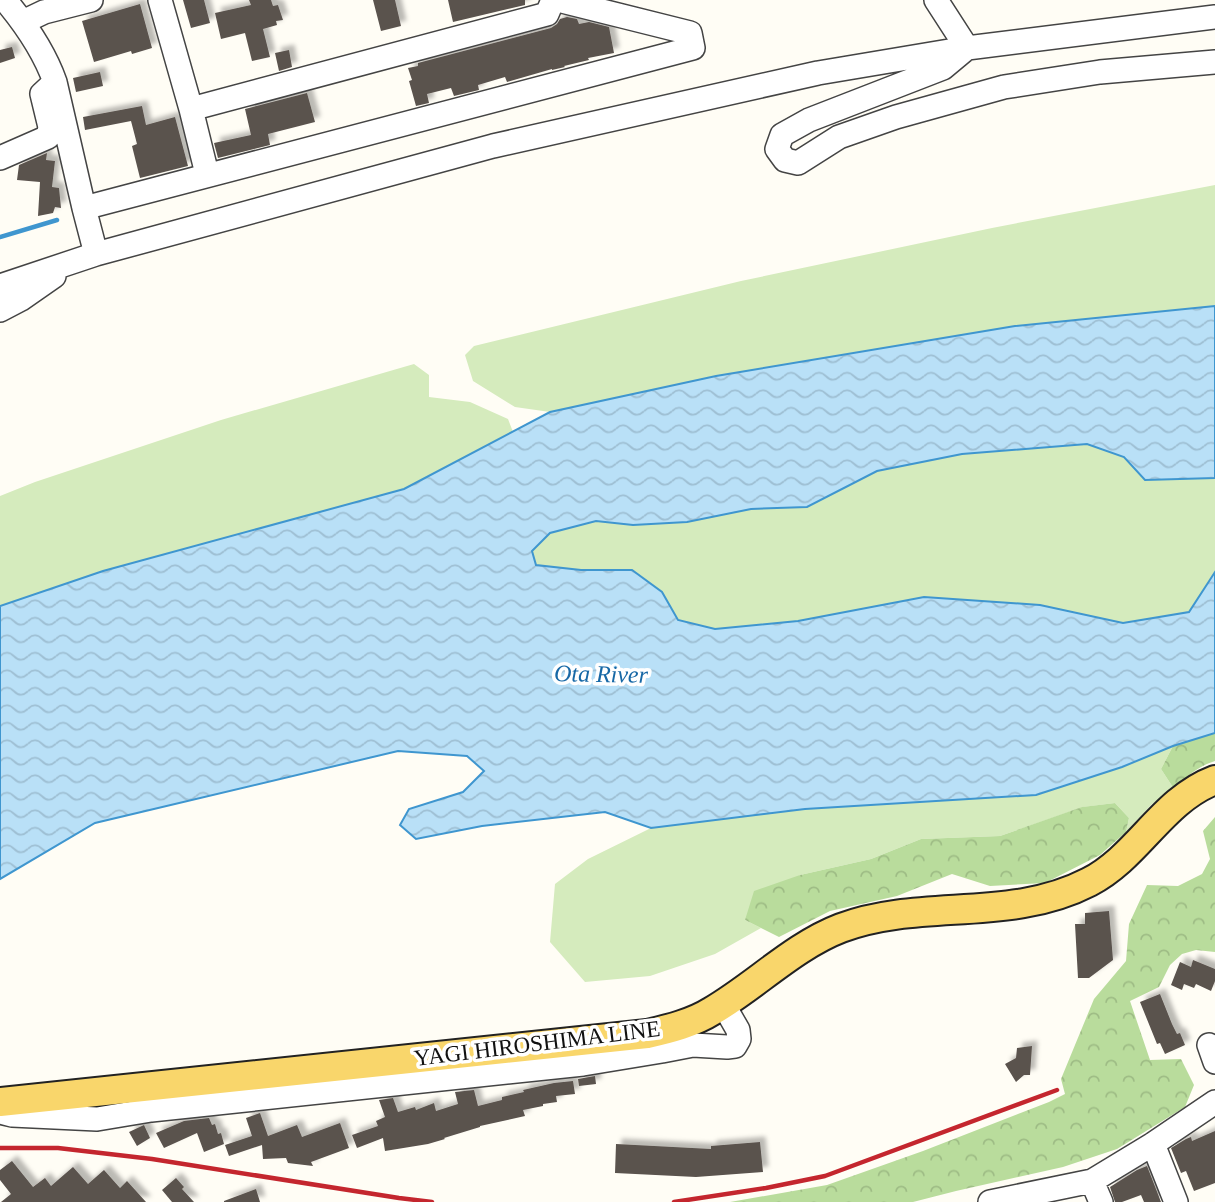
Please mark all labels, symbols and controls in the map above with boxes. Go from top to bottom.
water label: Ota River [554,660,649,688]
street label: YAGI HIROSHIMA LINE [413,1016,662,1071]

